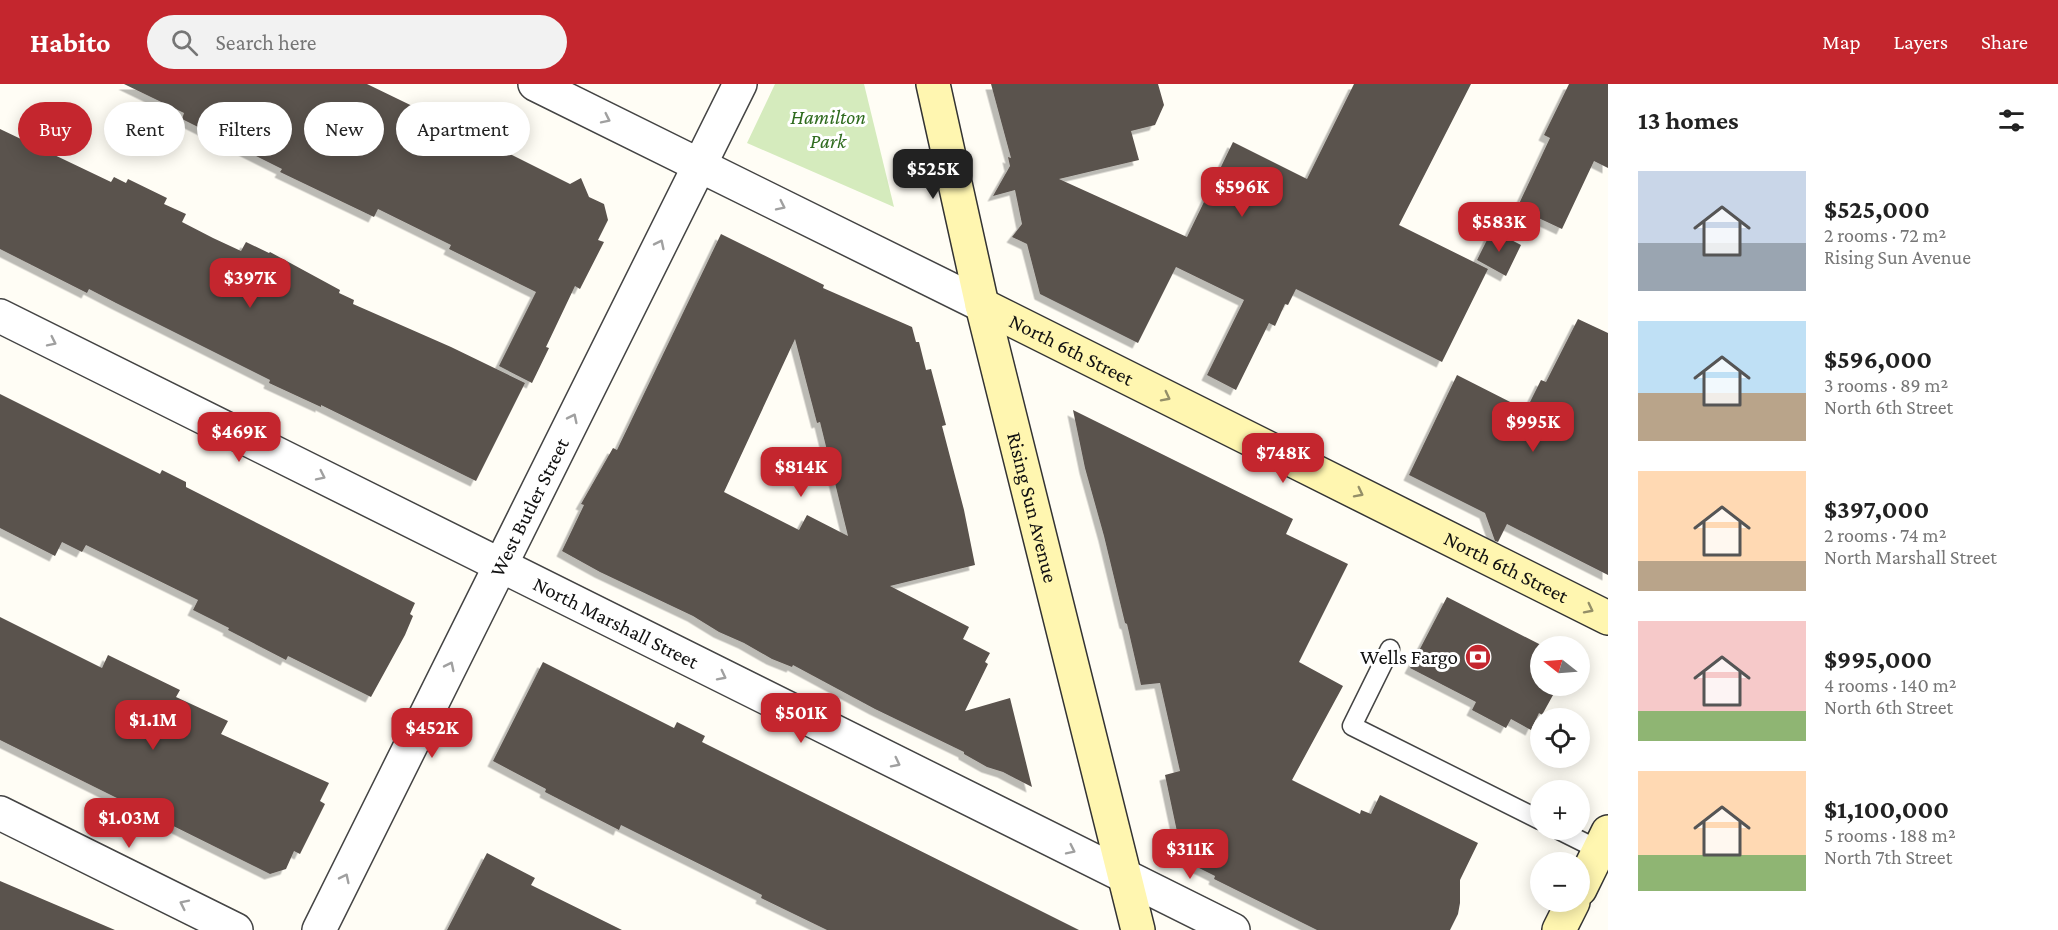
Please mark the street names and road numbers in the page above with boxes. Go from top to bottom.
street label: North 6th Street [1005,309,1138,391]
street label: Rising Sun Avenue [1002,430,1063,585]
street label: West Butler Street [485,433,574,581]
street label: North 6th Street [1440,526,1573,609]
street label: North Marshall Street [529,571,703,674]

